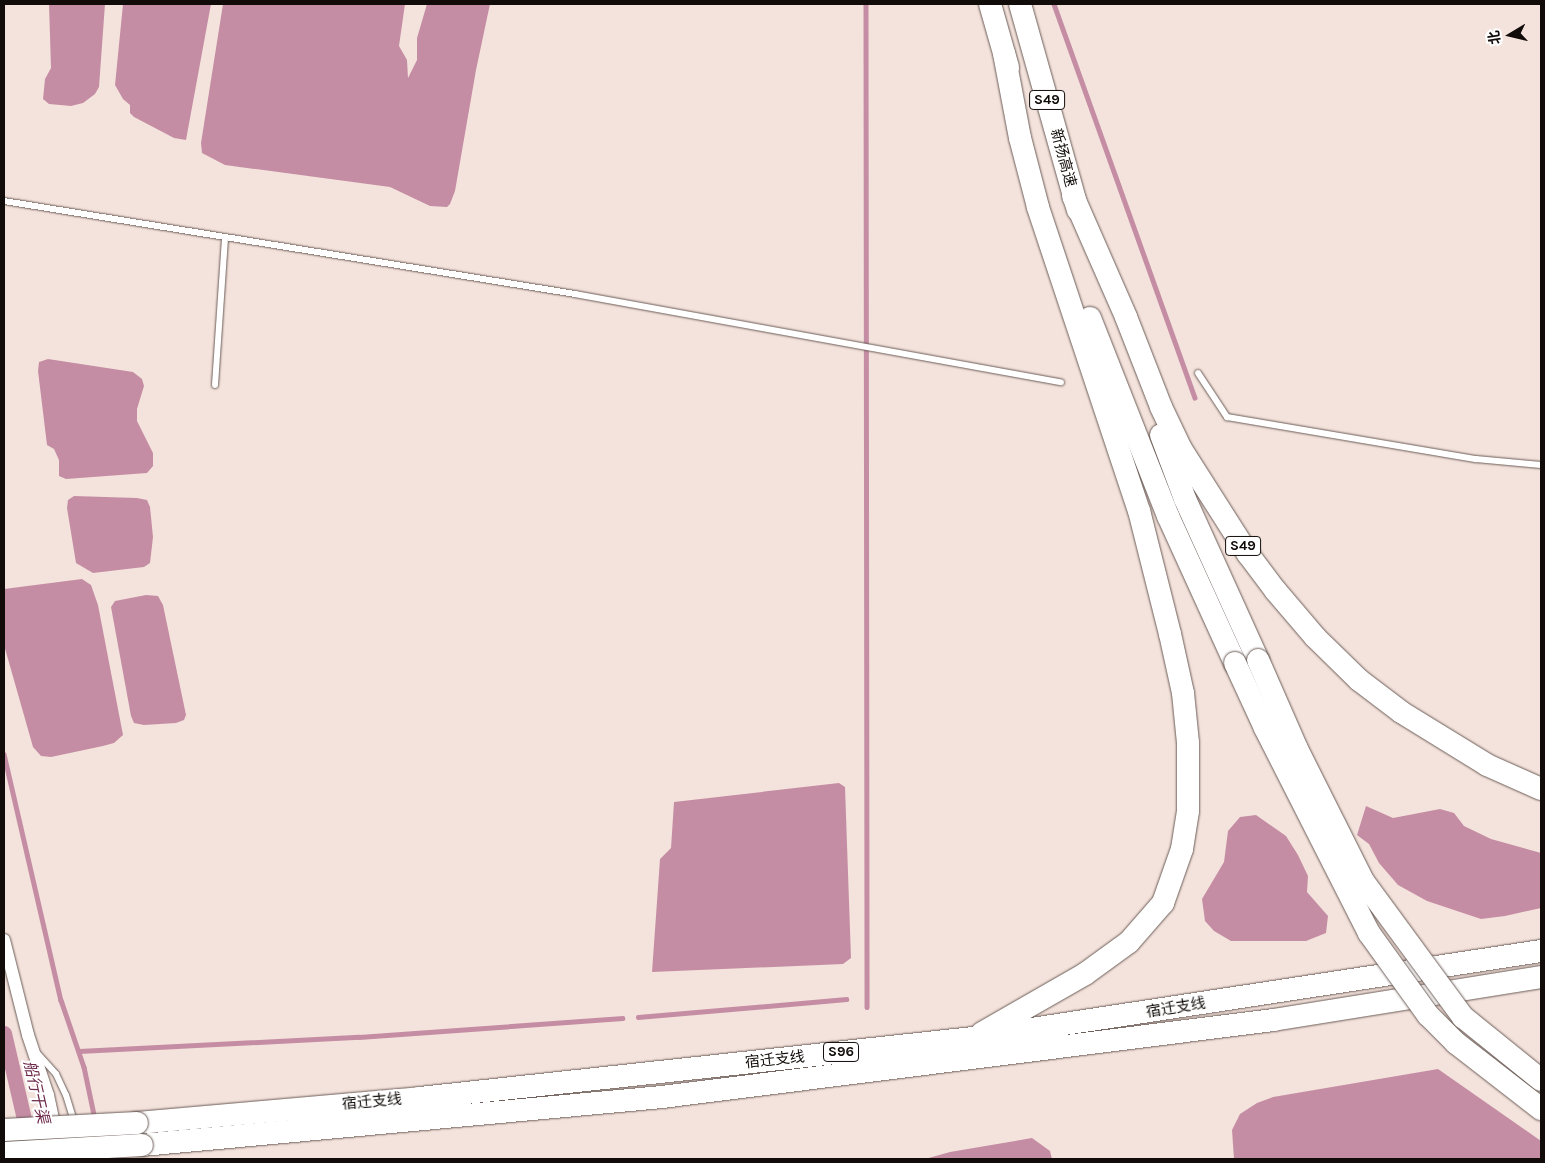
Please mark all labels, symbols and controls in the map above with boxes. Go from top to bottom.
north arrow [1485,10,1535,60]
text: 北 [1485,29,1504,46]
road number: S49 [1028,88,1066,112]
street label: 新扬高速 [1047,127,1079,189]
road number: S49 [1224,534,1262,558]
street label: 宿迁支线 [1145,994,1207,1022]
road number: S96 [822,1040,860,1064]
street label: 宿迁支线 [744,1048,806,1072]
water label: 船行干渠 [19,1059,53,1125]
street label: 宿迁支线 [341,1090,403,1114]

